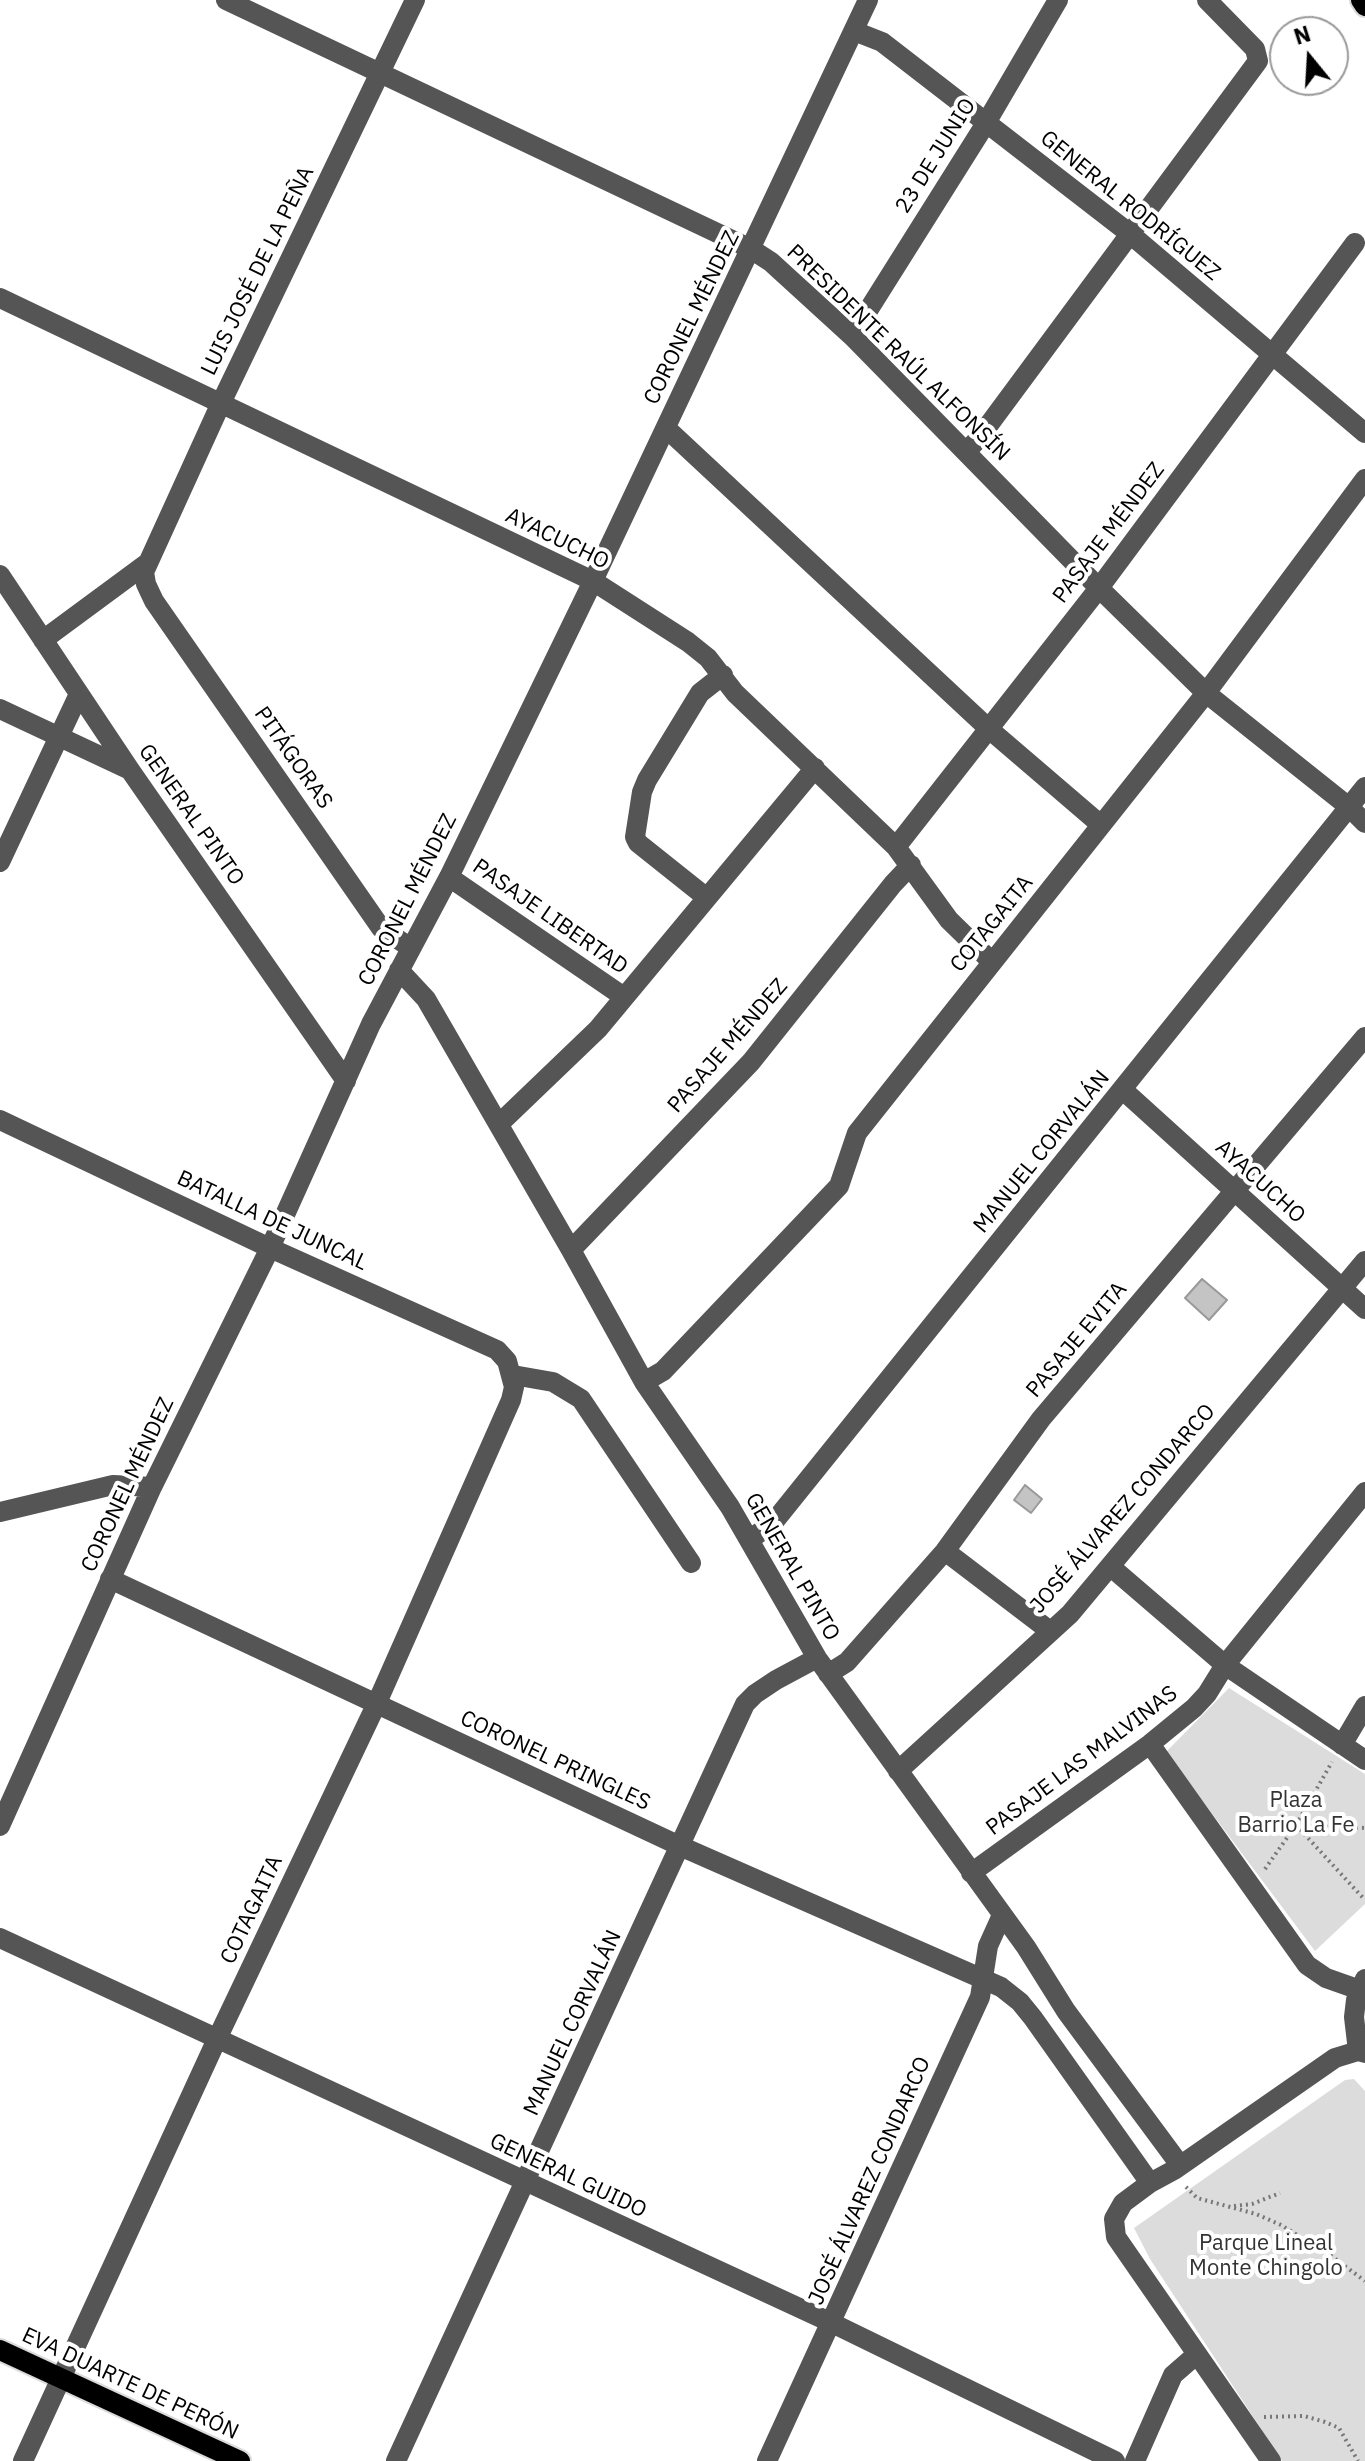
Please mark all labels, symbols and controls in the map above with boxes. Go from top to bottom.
north arrow [1269,16,1349,96]
text: N [1290,18,1314,51]
street label: 23 DE JUNIO [890,94,982,218]
street label: GENERAL RODRÍGUEZ [1035,125,1225,287]
street label: LUIS JOSÉ DE LA PEÑA [196,162,320,380]
street label: CORONEL MÉNDEZ [639,227,745,409]
street label: PRESIDENTE RAÚL ALFONSÍN [781,239,1015,467]
street label: PASAJE MÉNDEZ [1048,457,1170,609]
street label: AYACUCHO [501,503,613,575]
street label: PITÁGORAS [248,702,338,814]
street label: GENERAL PINTO [132,739,250,891]
street label: CORONEL MÉNDEZ [353,810,463,990]
street label: PASAJE LIBERTAD [467,854,633,980]
street label: COTAGAITA [945,870,1039,978]
street label: PASAJE MÉNDEZ [663,973,793,1119]
street label: MANUEL CORVALÁN [968,1065,1116,1239]
street label: AYACUCHO [1210,1135,1310,1229]
street label: BATALLA DE JUNCAL [173,1165,371,1277]
street label: PASAJE EVITA [1021,1277,1133,1403]
street label: CORONEL MÉNDEZ [76,1394,180,1576]
street label: JOSÉ ÁLVAREZ CONDARCO [1025,1399,1221,1619]
street label: GENERAL PINTO [739,1488,845,1646]
street label: PASAJE LAS MALVINAS [981,1681,1183,1841]
street label: CORONEL PRINGLES [456,1705,654,1817]
park label: Plaza Barrio La Fe [1237,1788,1355,1840]
street label: COTAGAITA [215,1852,289,1968]
street label: MANUEL CORVALÁN [518,1926,628,2120]
street label: JOSÉ ÁLVAREZ CONDARCO [803,2053,937,2309]
street label: GENERAL GUIDO [485,2128,651,2224]
park label: Parque Lineal Monte Chingolo [1189,2231,1343,2282]
street label: EVA DUARTE DE PERÓN [17,2322,243,2446]

